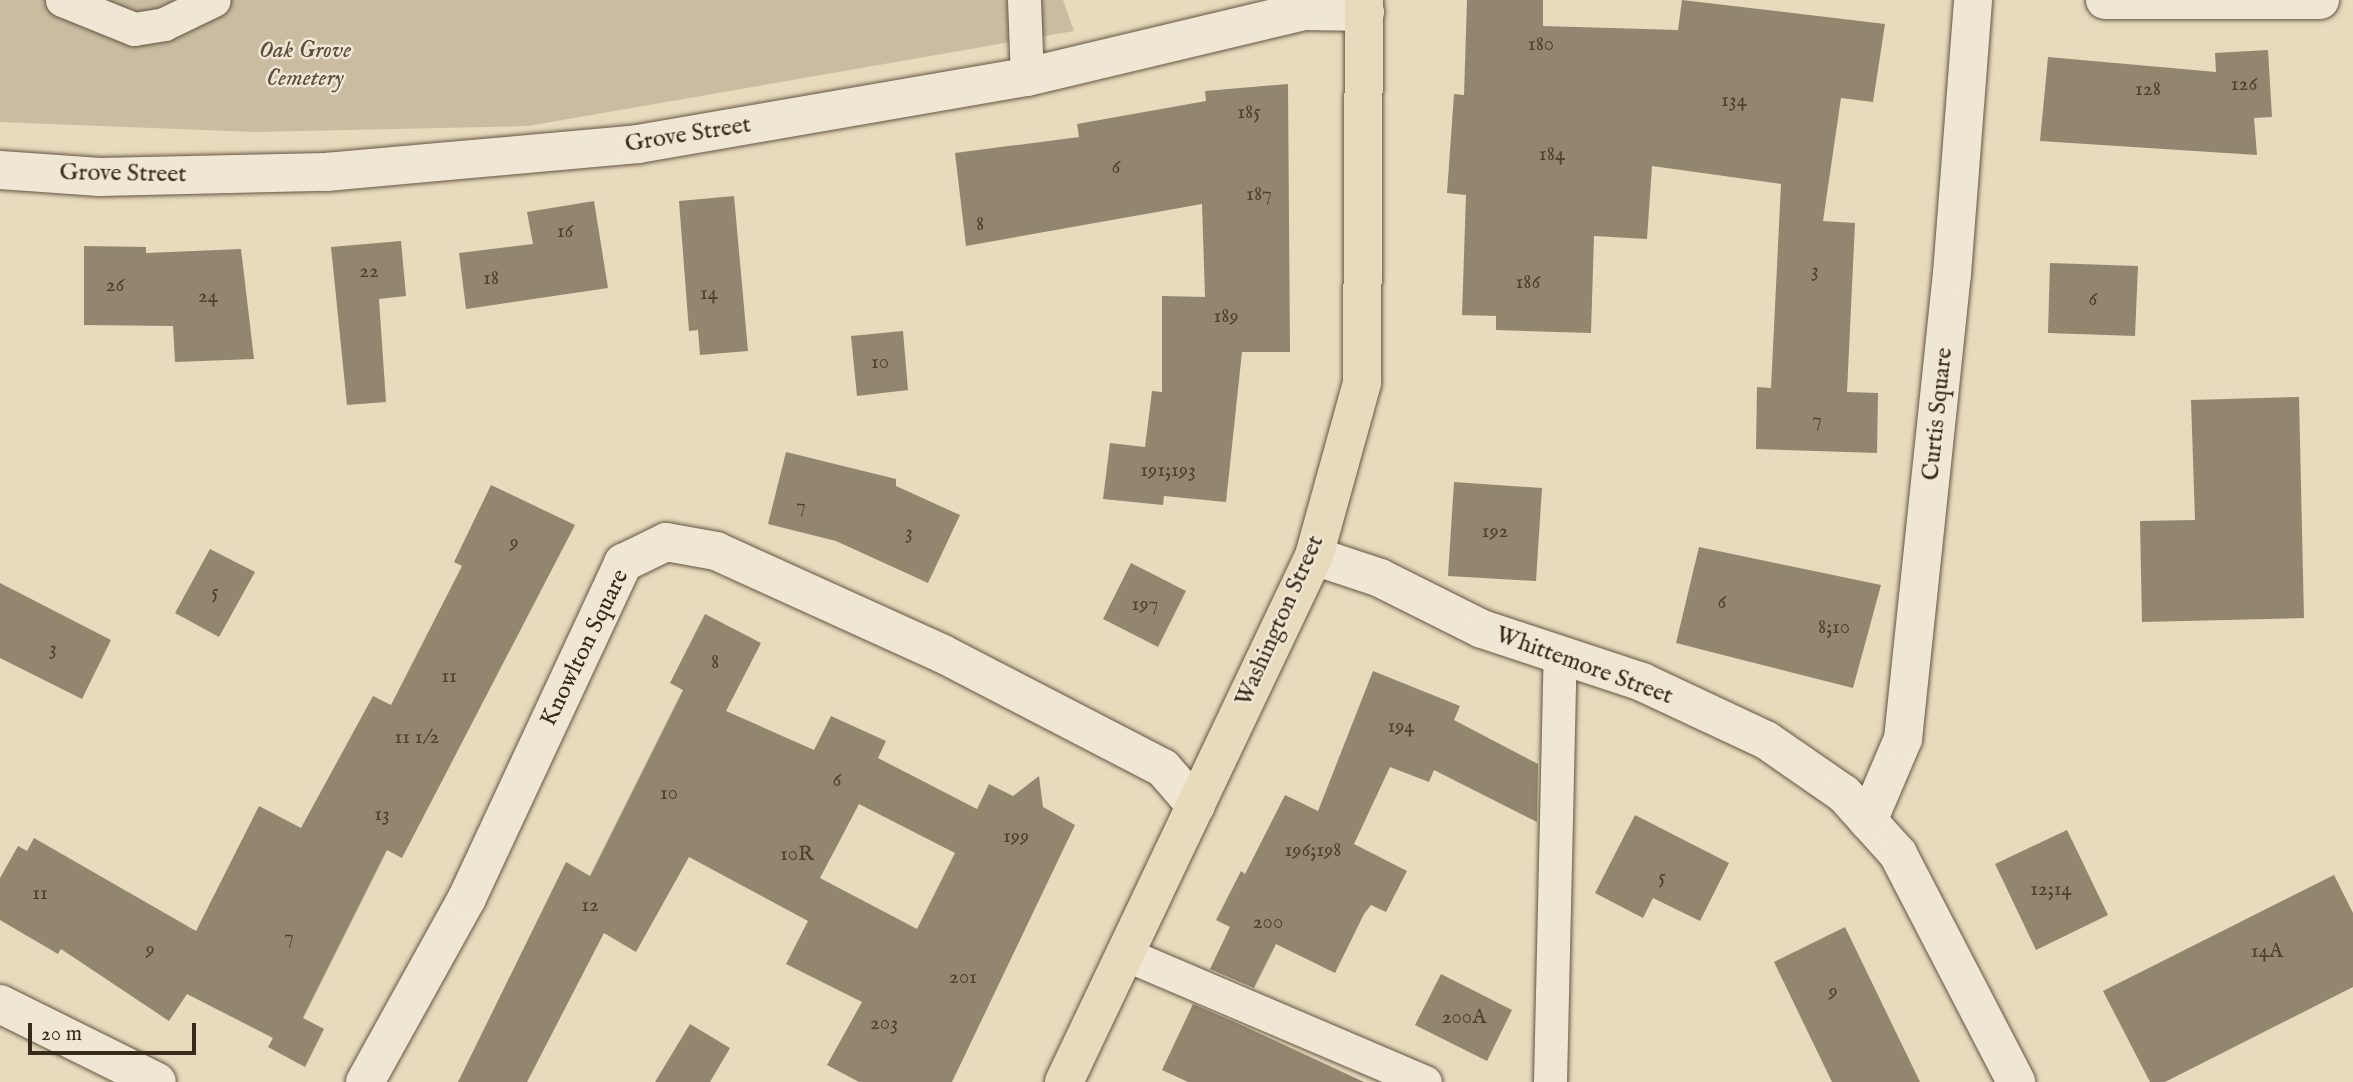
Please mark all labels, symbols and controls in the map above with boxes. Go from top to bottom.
house number: 180 [1528,32,1554,58]
park label: Oak Grove Cemetery [259,37,351,93]
house number: 126 [2231,72,2257,98]
house number: 128 [2135,77,2161,103]
house number: 134 [1721,88,1747,114]
house number: 185 [1237,100,1261,126]
street label: Grove Street [623,111,753,159]
house number: 184 [1539,142,1565,168]
house number: 6 [1112,155,1120,181]
street label: Grove Street [59,158,187,190]
house number: 187 [1246,182,1272,208]
house number: 8 [976,212,984,238]
house number: 16 [557,219,573,245]
house number: 3 [1811,258,1819,284]
house number: 22 [359,259,379,285]
house number: 18 [483,266,499,292]
house number: 186 [1516,270,1540,296]
house number: 26 [106,273,124,299]
house number: 14 [700,281,718,307]
house number: 24 [198,284,218,310]
house number: 6 [2089,287,2097,313]
house number: 189 [1213,304,1239,330]
street label: Curtis Square [1917,346,1959,482]
house number: 10 [871,350,889,376]
house number: 7 [1812,408,1822,434]
house number: 191;193 [1140,458,1196,484]
house number: 7 [796,494,806,520]
house number: 192 [1482,519,1508,545]
house number: 3 [905,520,913,546]
house number: 9 [509,530,519,556]
street label: Washington Street [1229,531,1331,711]
street label: Knowlton Square [535,565,635,731]
house number: 5 [211,580,219,606]
house number: 6 [1718,590,1726,616]
house number: 197 [1132,592,1158,618]
house number: 8;10 [1818,615,1850,641]
street label: Whittemore Street [1491,621,1677,711]
house number: 3 [49,636,57,662]
house number: 8 [711,650,719,676]
house number: 11 [441,664,457,690]
house number: 194 [1387,714,1415,740]
house number: 11 1/2 [395,725,439,751]
house number: 6 [833,768,841,794]
house number: 10 [660,781,678,807]
house number: 13 [374,802,390,828]
house number: 199 [1003,824,1029,850]
house number: 196;198 [1285,838,1341,864]
house number: 10R [780,842,814,868]
house number: 5 [1658,865,1666,891]
house number: 12;14 [2030,877,2072,903]
house number: 11 [32,881,48,907]
house number: 12 [581,893,599,919]
house number: 200 [1253,910,1283,936]
house number: 7 [284,925,294,951]
house number: 9 [145,937,155,963]
house number: 14A [2251,939,2283,965]
house number: 201 [949,965,977,991]
house number: 9 [1828,979,1838,1005]
house number: 200A [1442,1005,1486,1031]
scale bar [32,1009,200,1052]
house number: 203 [870,1011,898,1037]
text: 20 m [41,1021,82,1048]

